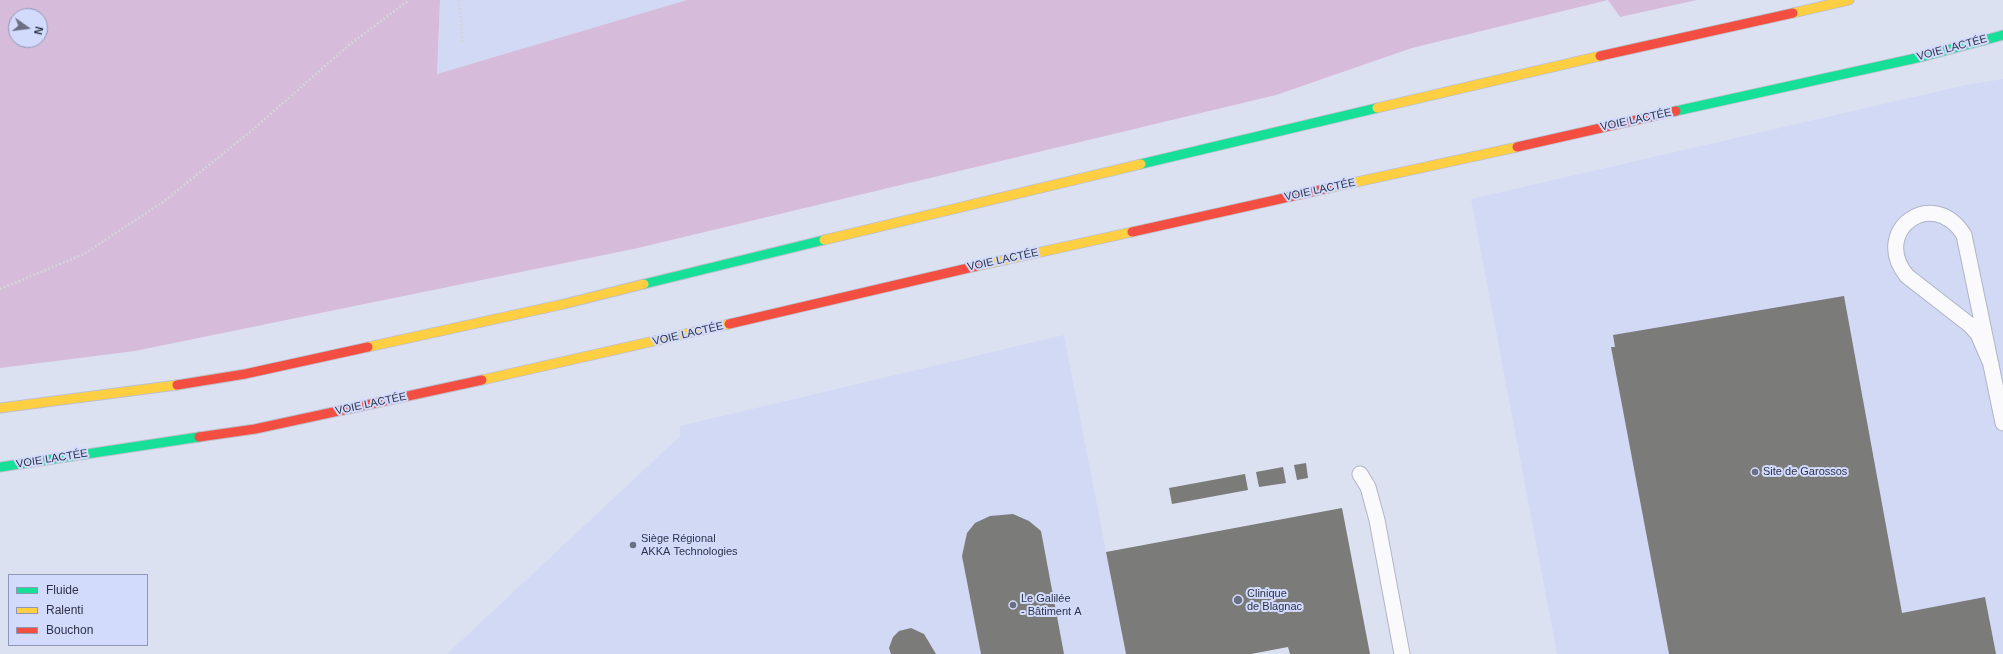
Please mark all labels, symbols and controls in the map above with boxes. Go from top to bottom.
north arrow [8,8,48,48]
text: N [32,25,45,36]
street label: VOIE LACTÉE [1915,32,1989,64]
street label: VOIE LACTÉE [1599,106,1673,134]
street label: VOIE LACTÉE [1283,176,1357,204]
street label: VOIE LACTÉE [966,246,1040,274]
street label: VOIE LACTÉE [651,319,725,349]
street label: VOIE LACTÉE [334,390,408,418]
street label: VOIE LACTÉE [15,447,89,471]
place label: Site de Garossos [1763,465,1847,479]
marker: Site de Garossos [1750,467,1760,477]
place label: Siège Régional AKKA Technologies [641,532,738,558]
marker: Siège Régional AKKA Technologies [628,540,638,550]
legend [8,574,148,646]
text: Fluide [46,583,79,597]
place label: Clinique de Blagnac [1247,587,1302,613]
place label: Le Galilée - Bâtiment A [1021,592,1082,618]
marker: Clinique de Blagnac [1232,594,1244,606]
marker: Le Galilée - Bâtiment A [1008,600,1018,610]
text: Ralenti [46,603,83,617]
text: Bouchon [46,623,93,637]

